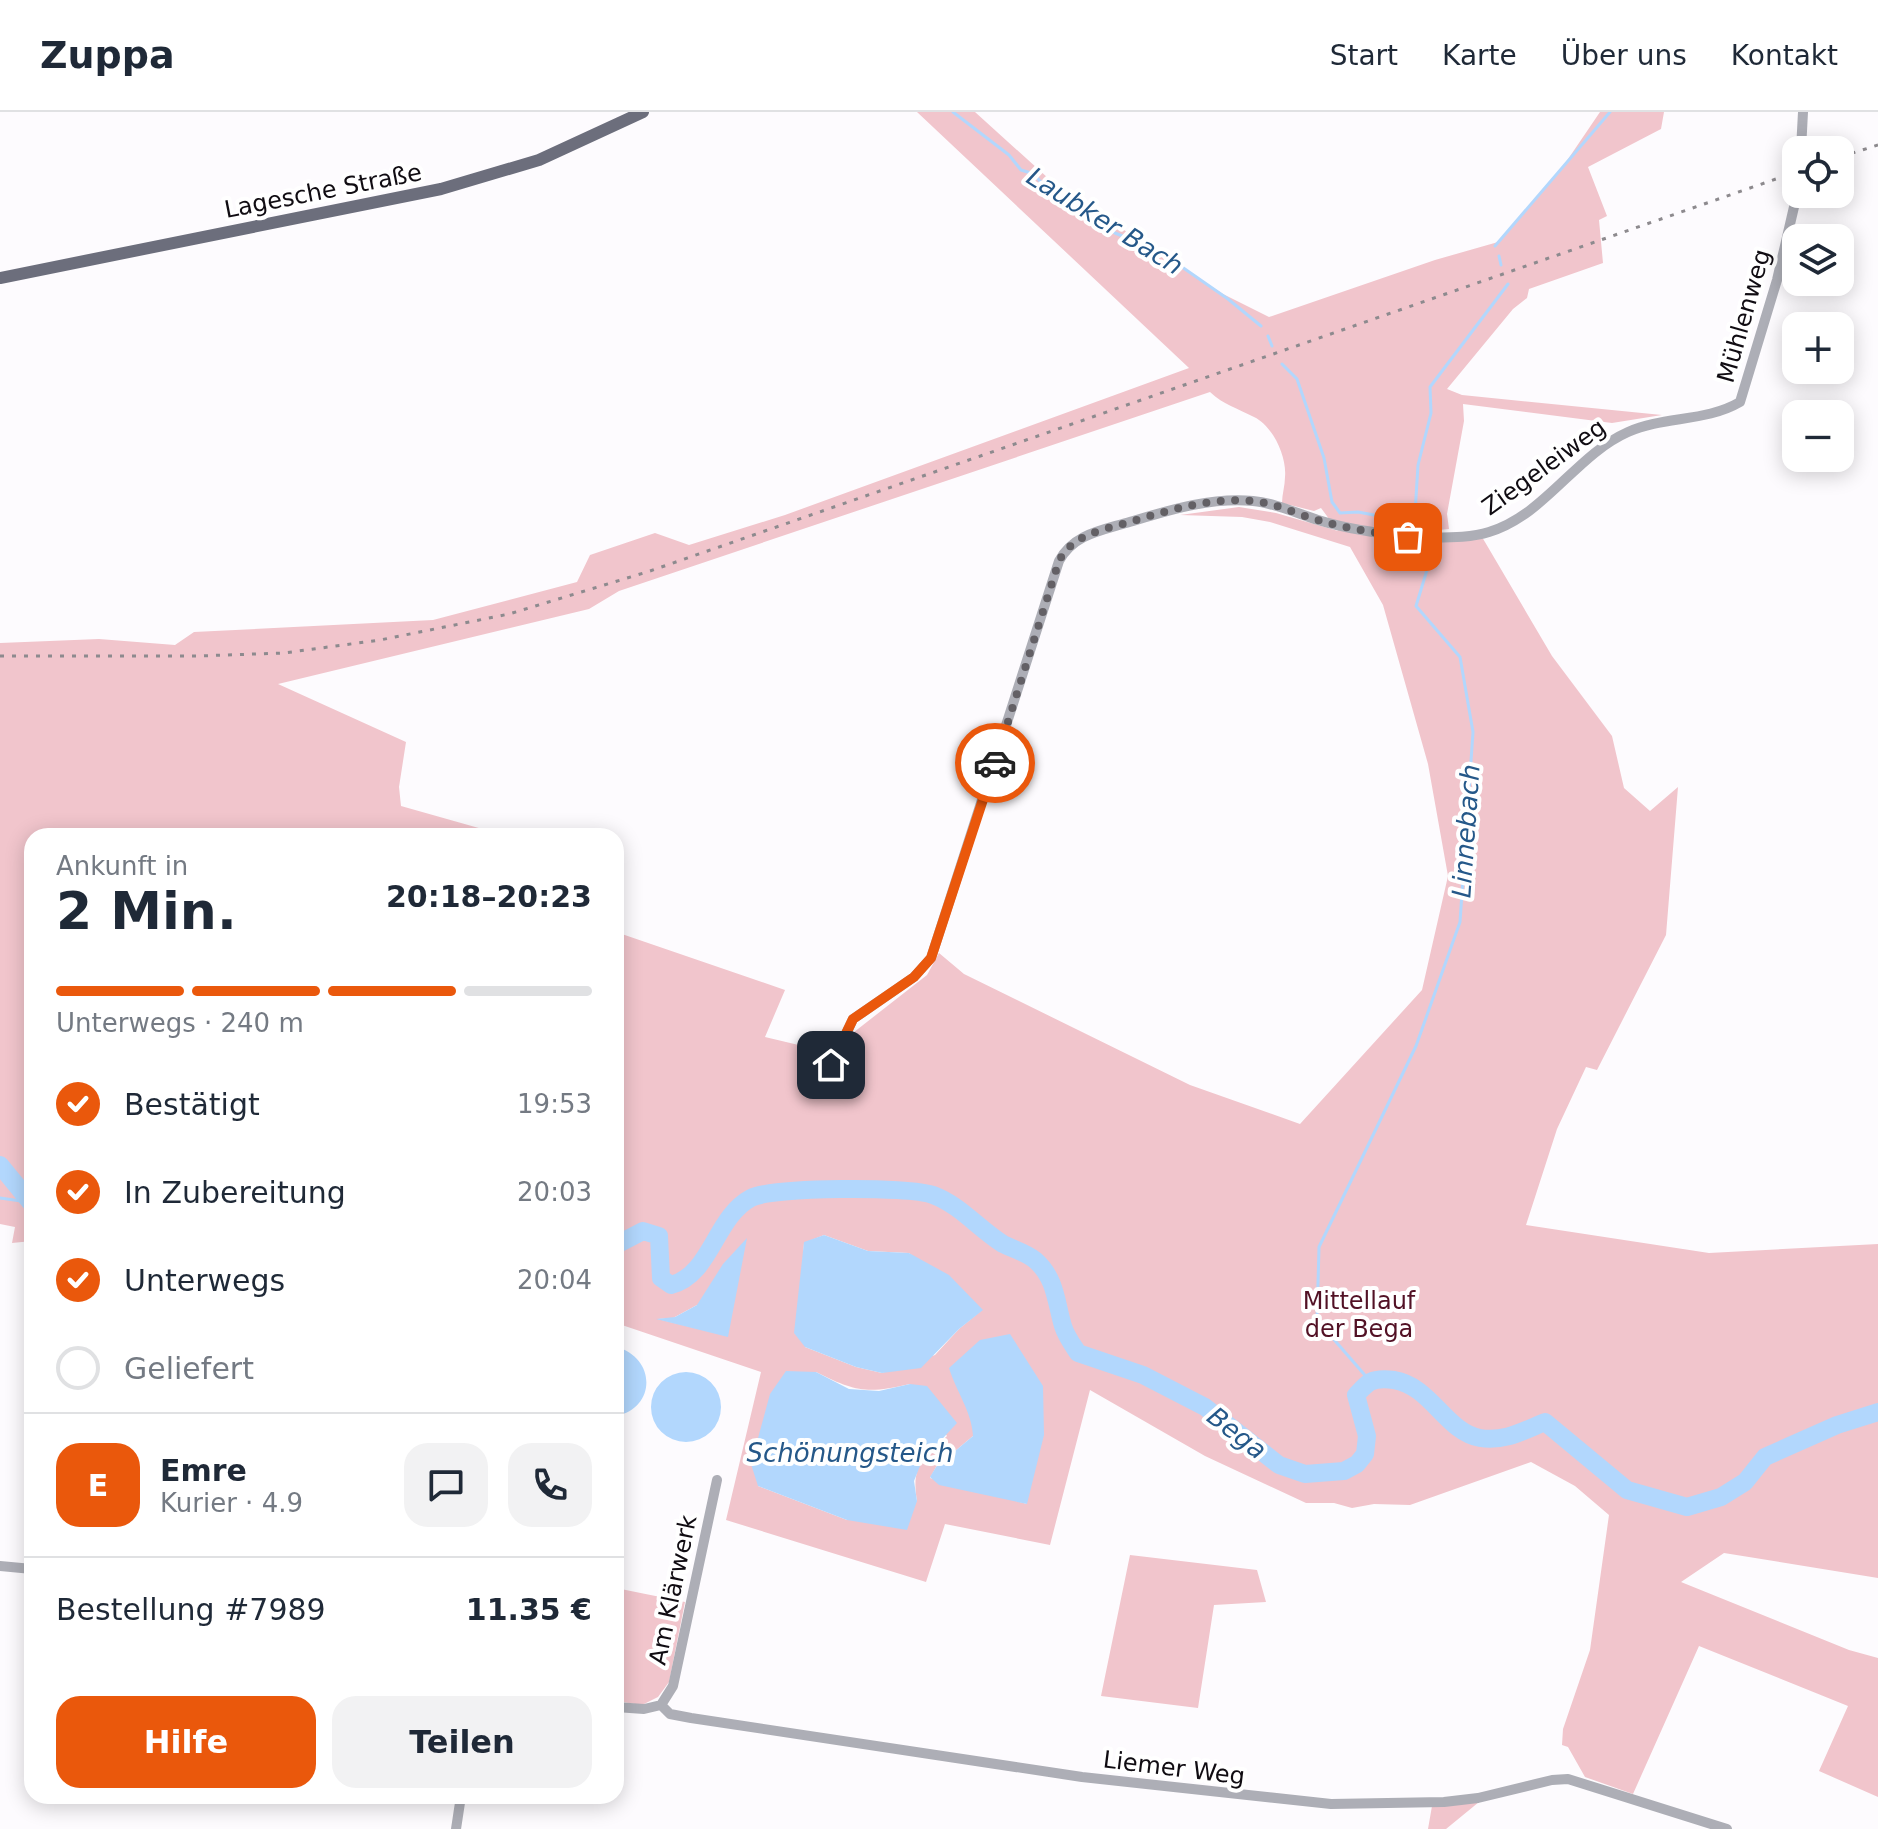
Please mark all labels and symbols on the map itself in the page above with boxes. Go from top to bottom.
street label: Lagesche Straße [222,158,424,224]
water label: Laubker Bach [1022,161,1188,281]
street label: Mühlenweg [1712,246,1776,386]
street label: Ziegeleiweg [1477,413,1611,521]
pin [1374,503,1442,571]
courier [955,723,1035,803]
water label: Linnebach [1446,763,1486,899]
pin [797,1031,865,1099]
park label: Mittellauf der Bega [1303,1287,1416,1343]
water label: Bega [1202,1401,1272,1465]
water label: Schönungsteich [747,1438,953,1468]
street label: Am Klärwerk [643,1512,703,1668]
street label: Liemer Weg [1101,1745,1247,1791]

